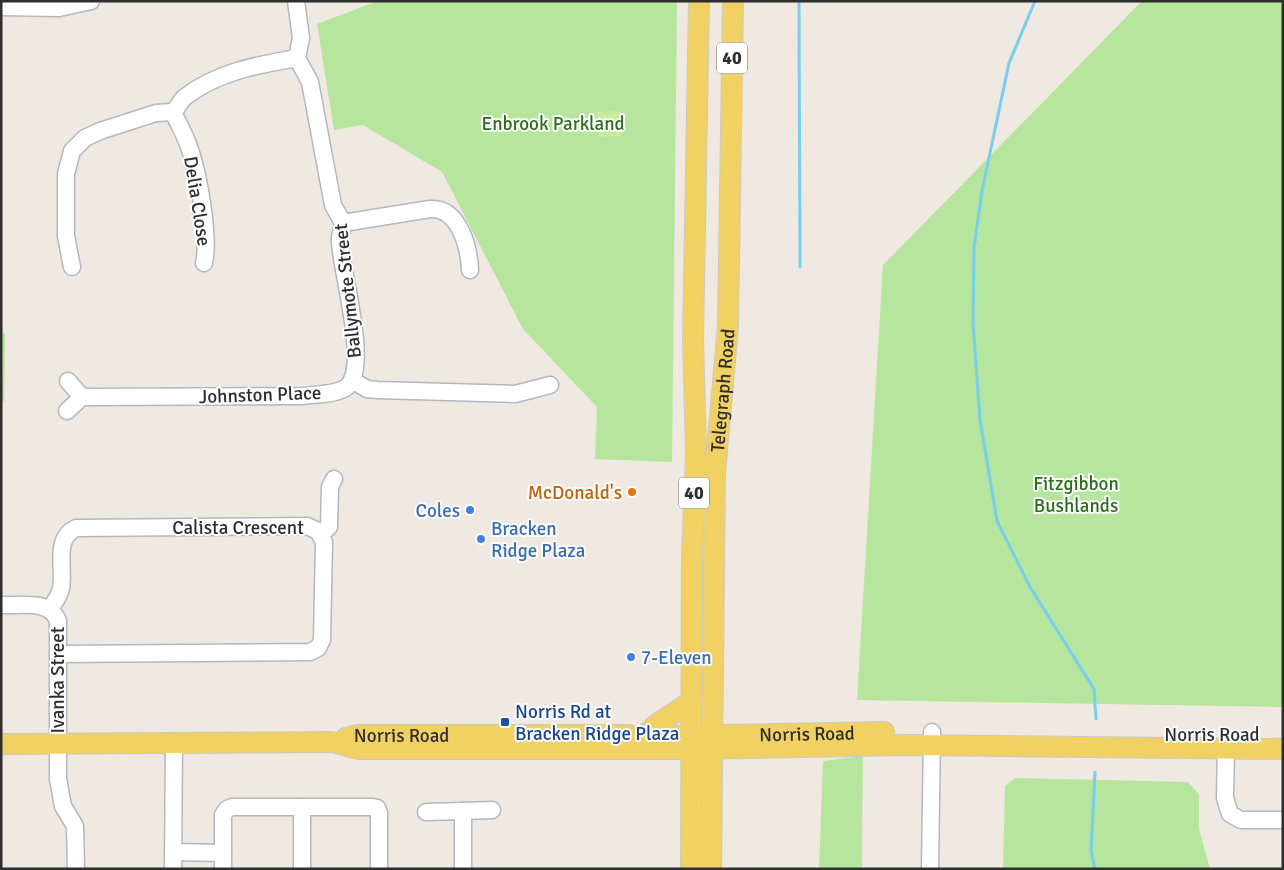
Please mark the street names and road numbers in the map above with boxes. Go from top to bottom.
road number: 40 [717,42,747,74]
street label: Delia Close [178,154,216,248]
street label: Ballymote Street [329,222,367,359]
street label: Telegraph Road [706,328,741,453]
street label: Johnston Place [198,381,322,409]
road number: 40 [679,478,709,508]
street label: Calista Crescent [172,516,304,540]
street label: Ivanka Street [46,626,70,734]
street label: Norris Road [759,722,855,747]
street label: Norris Road [1164,723,1260,747]
street label: Norris Road [354,724,449,748]

